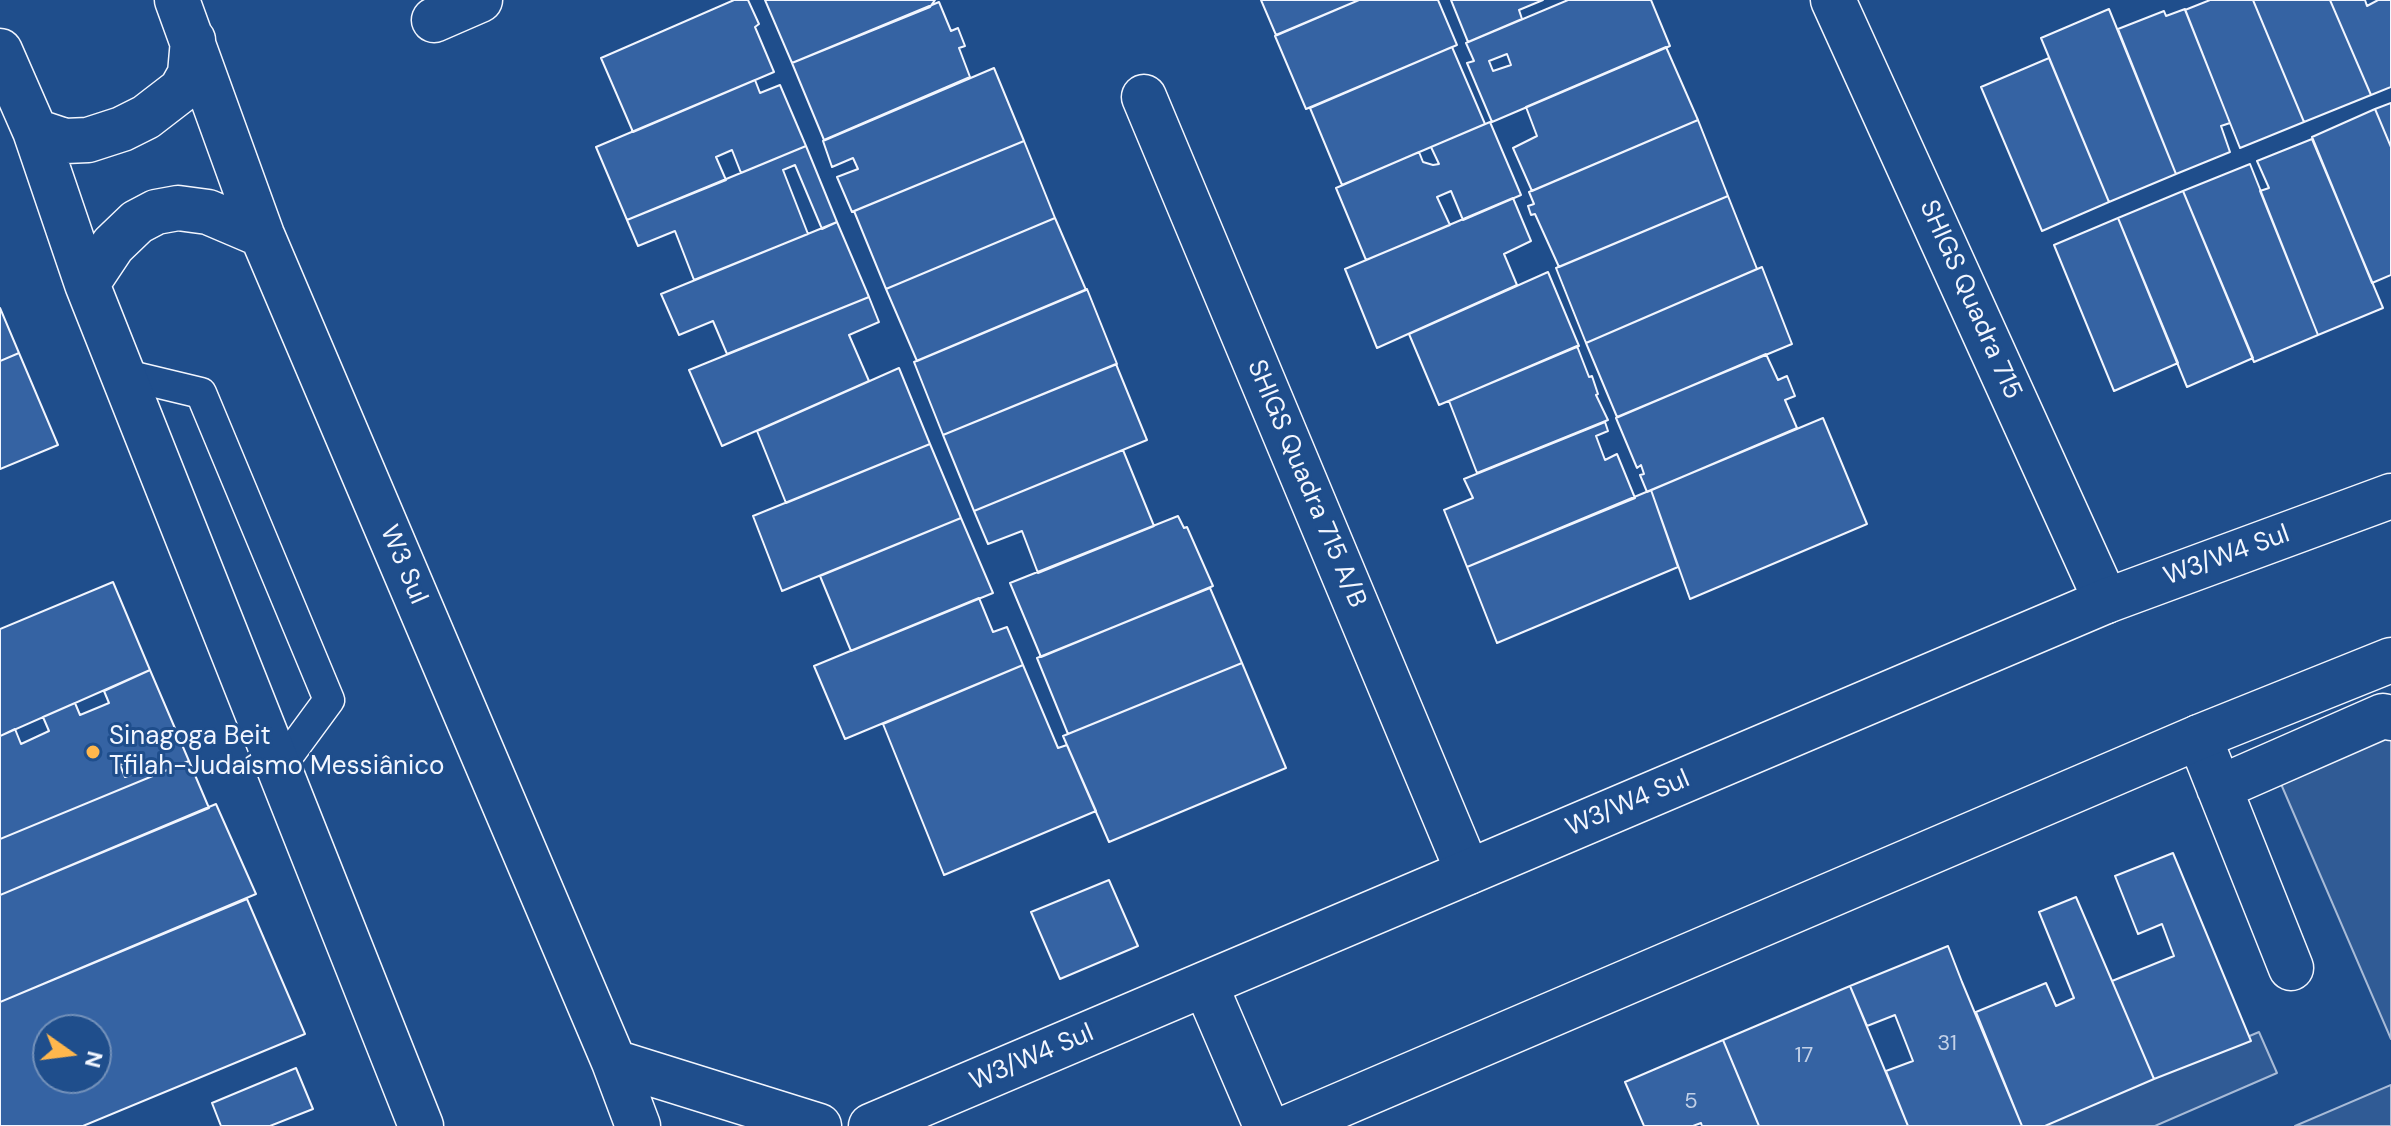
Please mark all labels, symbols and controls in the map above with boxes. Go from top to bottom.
street label: SHIGS Quadra 715 [1912,196,2028,404]
street label: SHIGS Quadra 715 A/B [1240,355,1372,613]
street label: W3/W4 Sul [2160,519,2294,593]
street label: W3 Sul [372,521,434,609]
place label: Sinagoga Beit Tfilah-Judaísmo Messiânico [109,721,444,782]
marker: Sinagoga Beit Tfilah-Judaísmo Messiânico [84,743,102,761]
street label: W3/W4 Sul [1561,764,1695,844]
north arrow [32,1014,112,1094]
street label: W3/W4 Sul [965,1018,1099,1098]
house number: 31 [1937,1031,1957,1057]
house number: 17 [1795,1043,1813,1069]
text: N [78,1048,110,1071]
house number: 5 [1684,1089,1698,1115]

